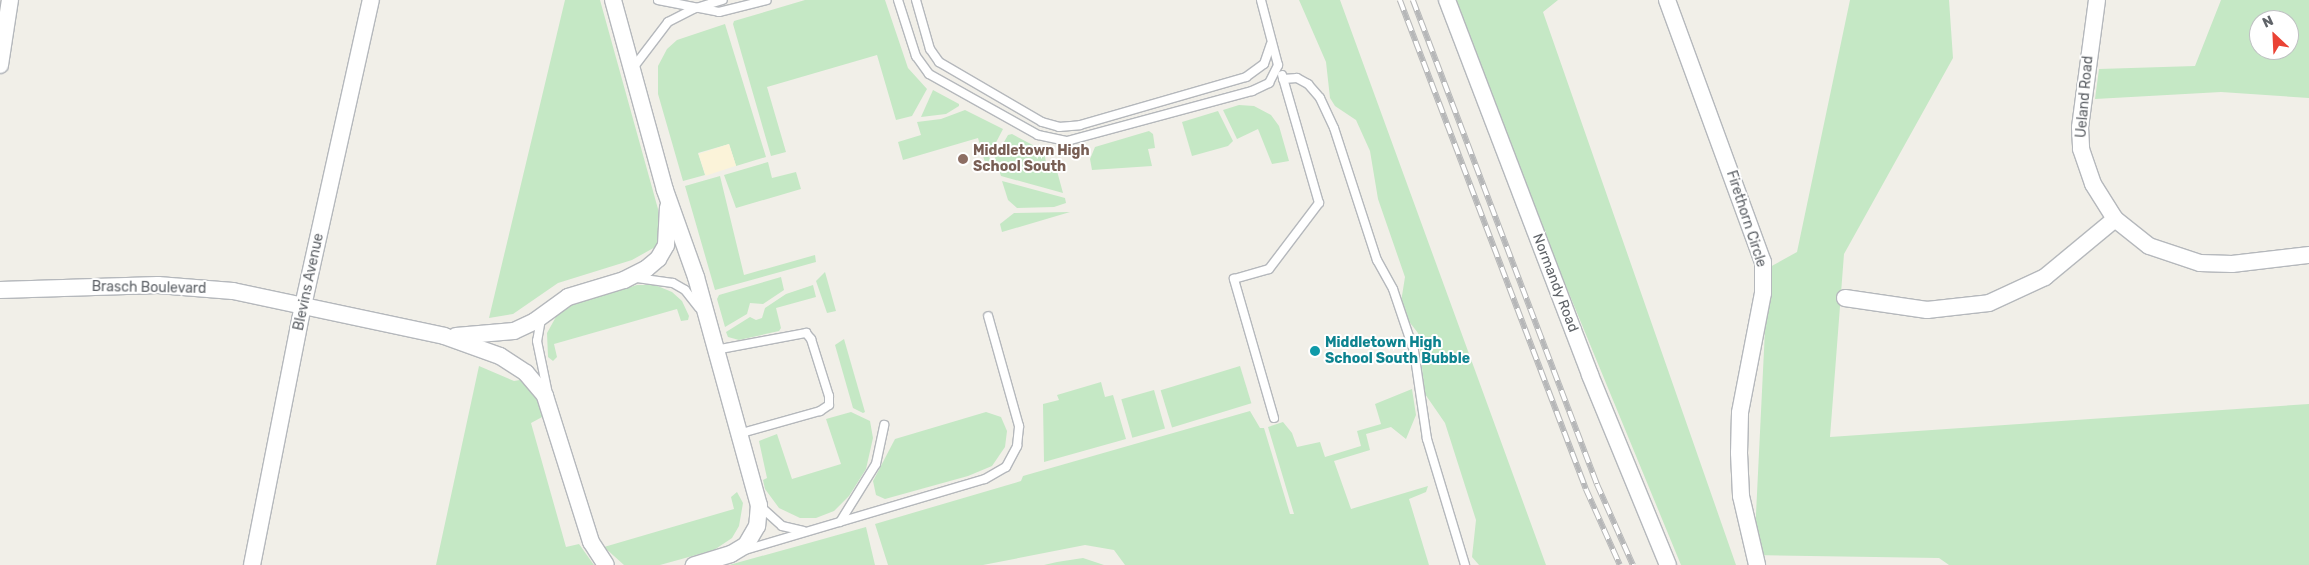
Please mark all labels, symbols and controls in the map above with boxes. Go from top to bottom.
north arrow [2249,10,2299,60]
text: N [2260,12,2276,32]
street label: Ueland Road [2073,55,2097,139]
place label: Middletown High School South [973,143,1090,176]
marker: Middletown High School South [957,153,969,165]
street label: Firethorn Circle [1722,169,1770,269]
street label: Normandy Road [1528,231,1582,335]
street label: Blevins Avenue [290,232,328,332]
street label: Brasch Boulevard [92,279,206,297]
place label: Middletown High School South Bubble [1325,335,1470,368]
marker: Middletown High School South Bubble [1309,345,1321,357]

